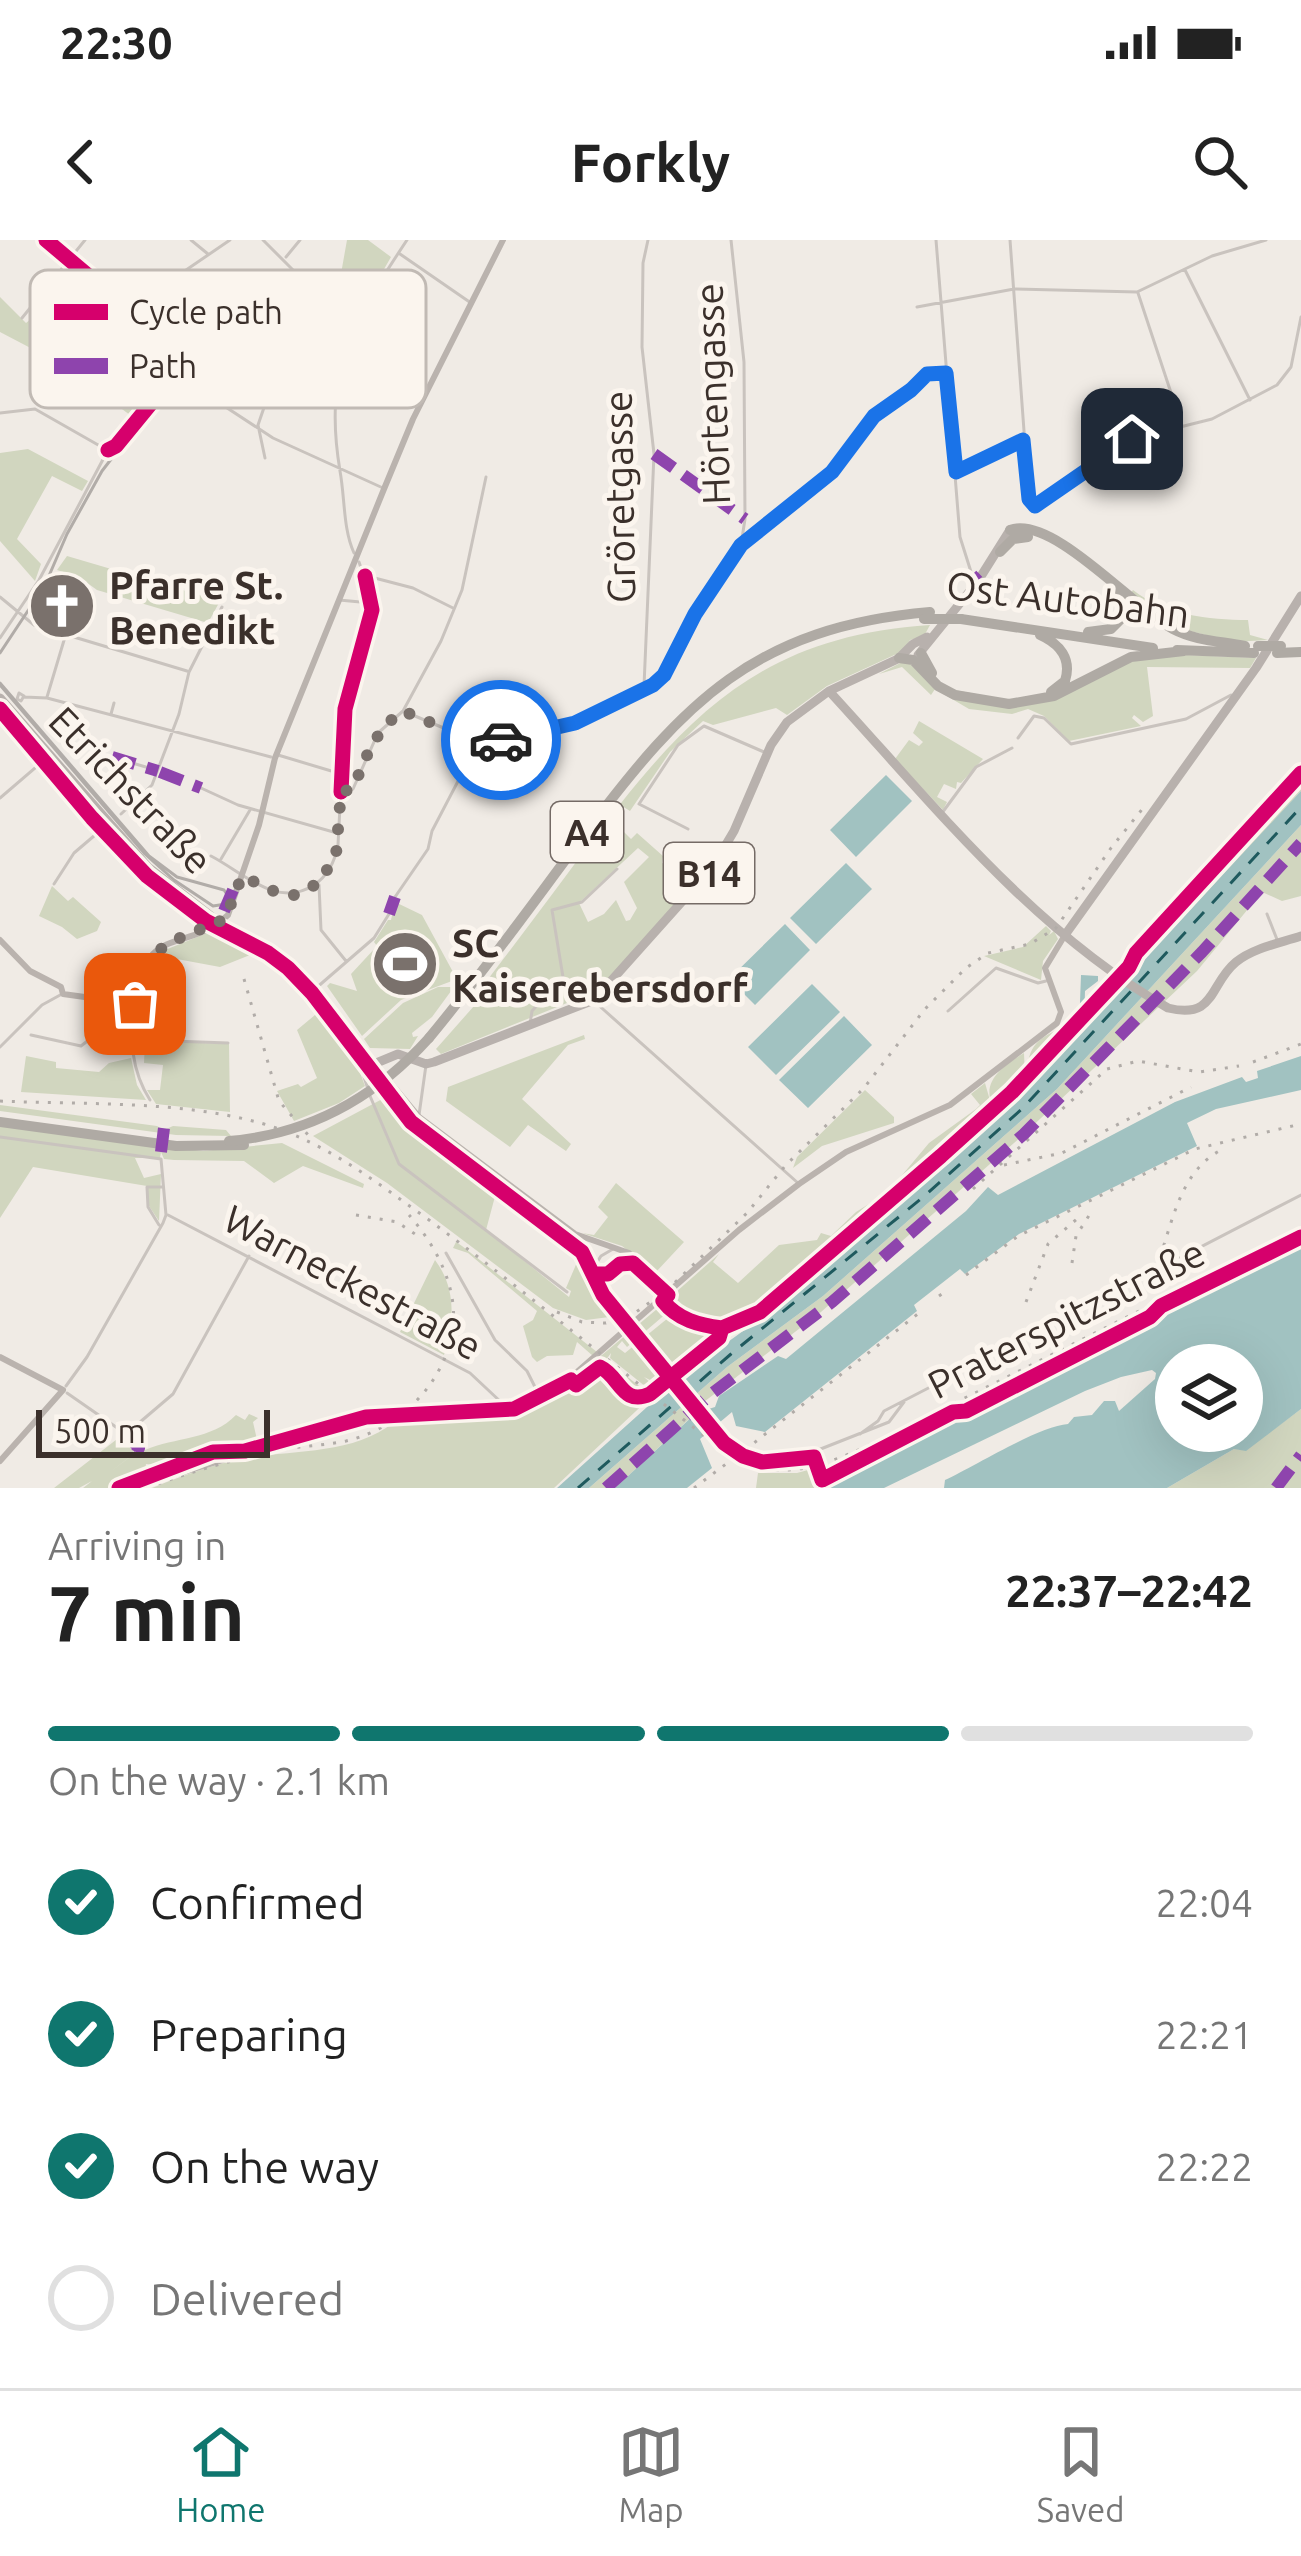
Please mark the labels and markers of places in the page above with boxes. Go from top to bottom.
pin [1081,388,1183,490]
place label: Pfarre St. Benedikt [109,563,283,651]
church icon: Pfarre St. Benedikt [27,571,97,641]
place label: SC Kaiserebersdorf [452,921,749,1009]
sports icon: SC Kaiserebersdorf [370,929,440,999]
pin [84,953,186,1055]

